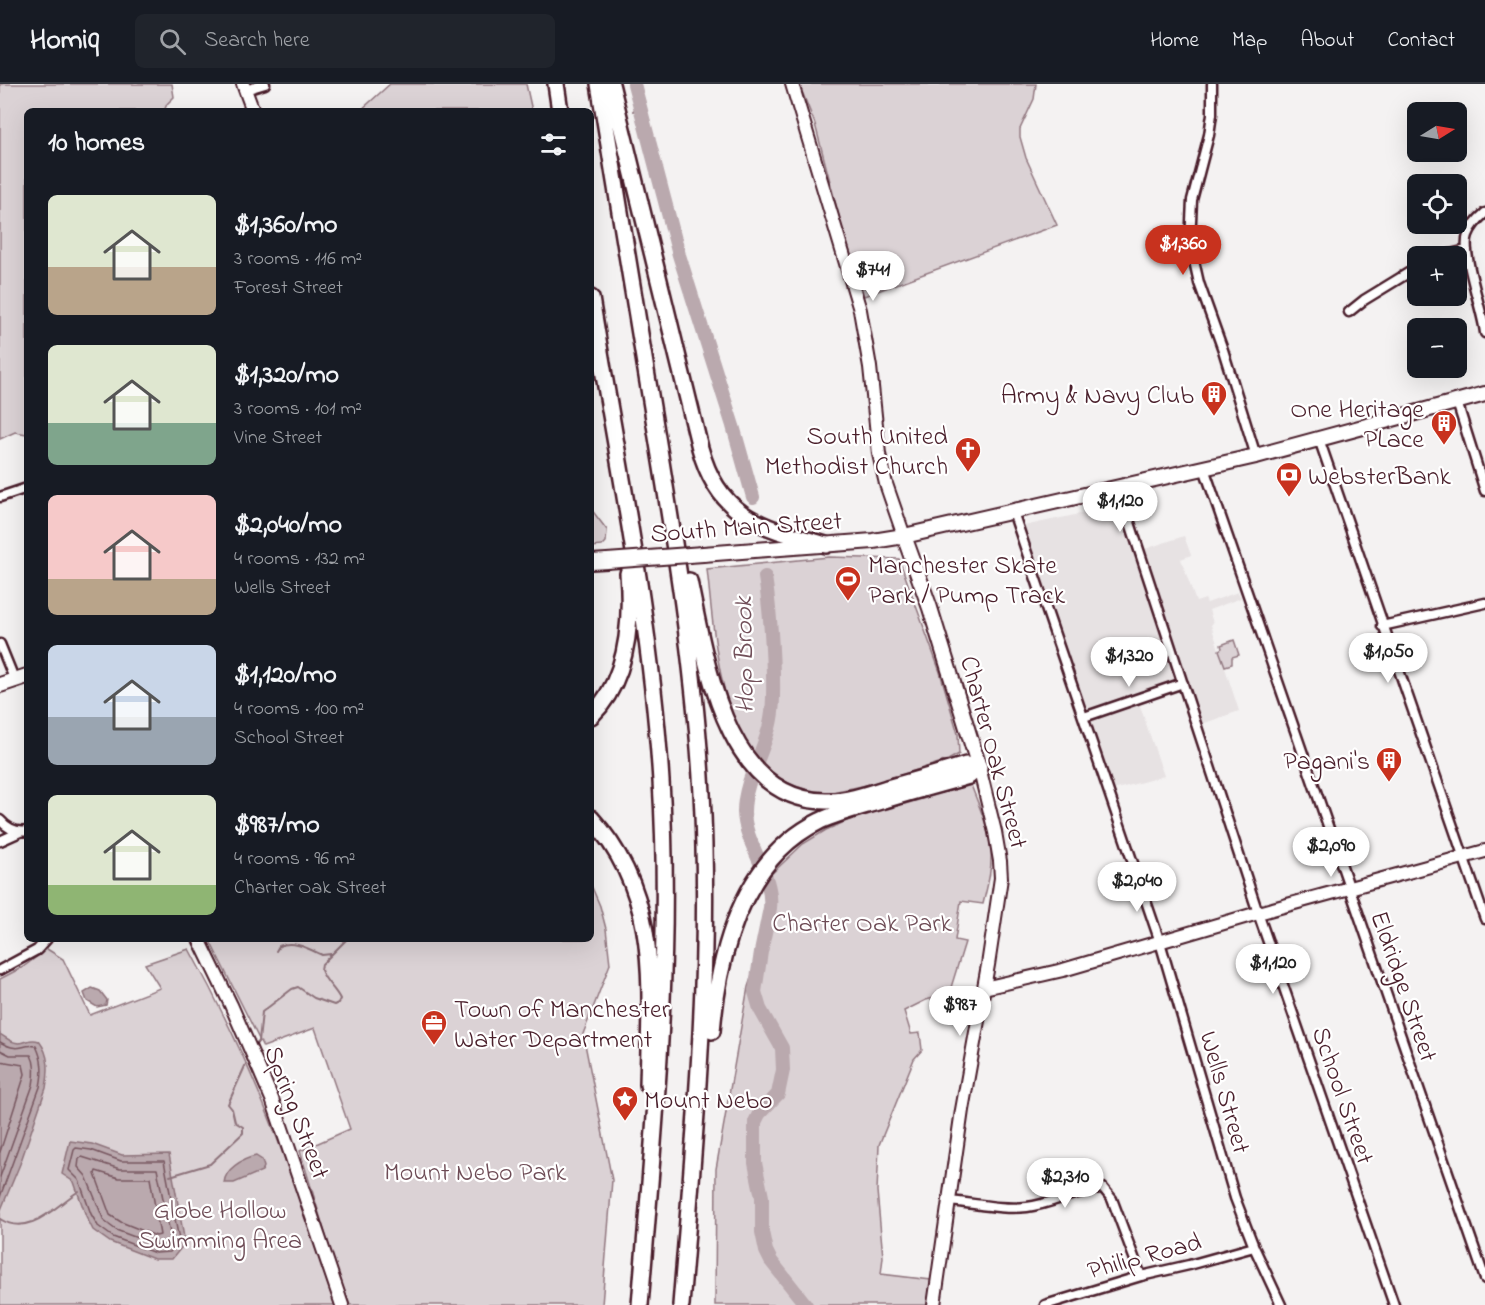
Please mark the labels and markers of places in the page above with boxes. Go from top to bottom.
pin: $1,360 [1134,225,1232,276]
pin: $741 [837,251,909,302]
place label: Army & Navy Club [1001,378,1194,416]
building icon: Army & Navy Club [1199,379,1229,417]
place label: One Heritage PLace [1290,392,1424,460]
building icon: One Heritage PLace [1429,408,1459,446]
place label: South United Methodist Church [765,419,948,487]
church icon: South United Methodist Church [953,435,983,473]
place label: WebsterBank [1308,459,1452,497]
bank icon: WebsterBank [1274,460,1304,498]
pin: $1,120 [1071,482,1169,533]
place label: Manchester Skate Park / Pump Track [868,548,1066,616]
sports icon: Manchester Skate Park / Pump Track [833,564,863,602]
pin: $1,050 [1339,633,1437,684]
pin: $1,320 [1080,637,1178,688]
place label: Pagani's [1283,744,1370,782]
building icon: Pagani's [1374,745,1404,783]
pin: $2,090 [1282,827,1380,878]
pin: $2,040 [1088,862,1186,913]
pin: $1,120 [1224,944,1322,995]
pin: $987 [924,986,996,1037]
place label: Town of Manchester Water Department [454,992,671,1060]
office icon: Town of Manchester Water Department [419,1008,449,1046]
place label: Mount Nebo [644,1083,773,1121]
place icon: Mount Nebo [610,1084,640,1122]
pin: $2,310 [1016,1158,1114,1209]

